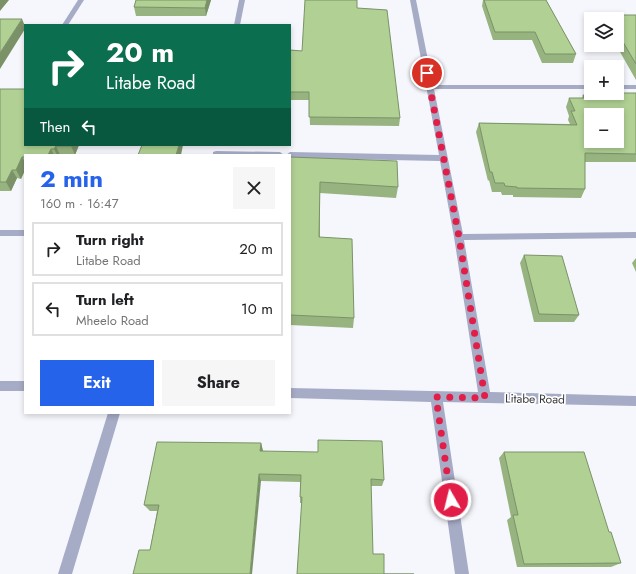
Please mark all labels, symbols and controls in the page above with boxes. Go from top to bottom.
map controls [584,12,624,148]
button: layers [584,12,624,52]
text: 20 m [106,32,174,73]
icon: right [40,40,92,92]
pin [410,56,444,90]
button: + [584,60,624,100]
icon: arrive [416,62,438,84]
text: Litabe Road [106,70,196,96]
button: − [584,108,624,148]
text: Then [40,116,70,138]
icon: left [78,116,100,138]
text: 2 min [40,161,103,196]
button: close [233,167,275,209]
text: 160 m · 16:47 [40,194,119,213]
text: Turn right [76,229,144,251]
icon: right [42,238,64,260]
text: 20 m [239,238,273,260]
text: Litabe Road [76,251,141,270]
text: Turn left [76,289,134,311]
icon: left [42,298,64,320]
text: 10 m [241,298,273,320]
text: Mheelo Road [76,311,149,330]
button: Exit [40,360,154,406]
button: Share [162,360,275,406]
street label: Litabe Road [505,389,565,409]
position arrow [430,479,472,521]

